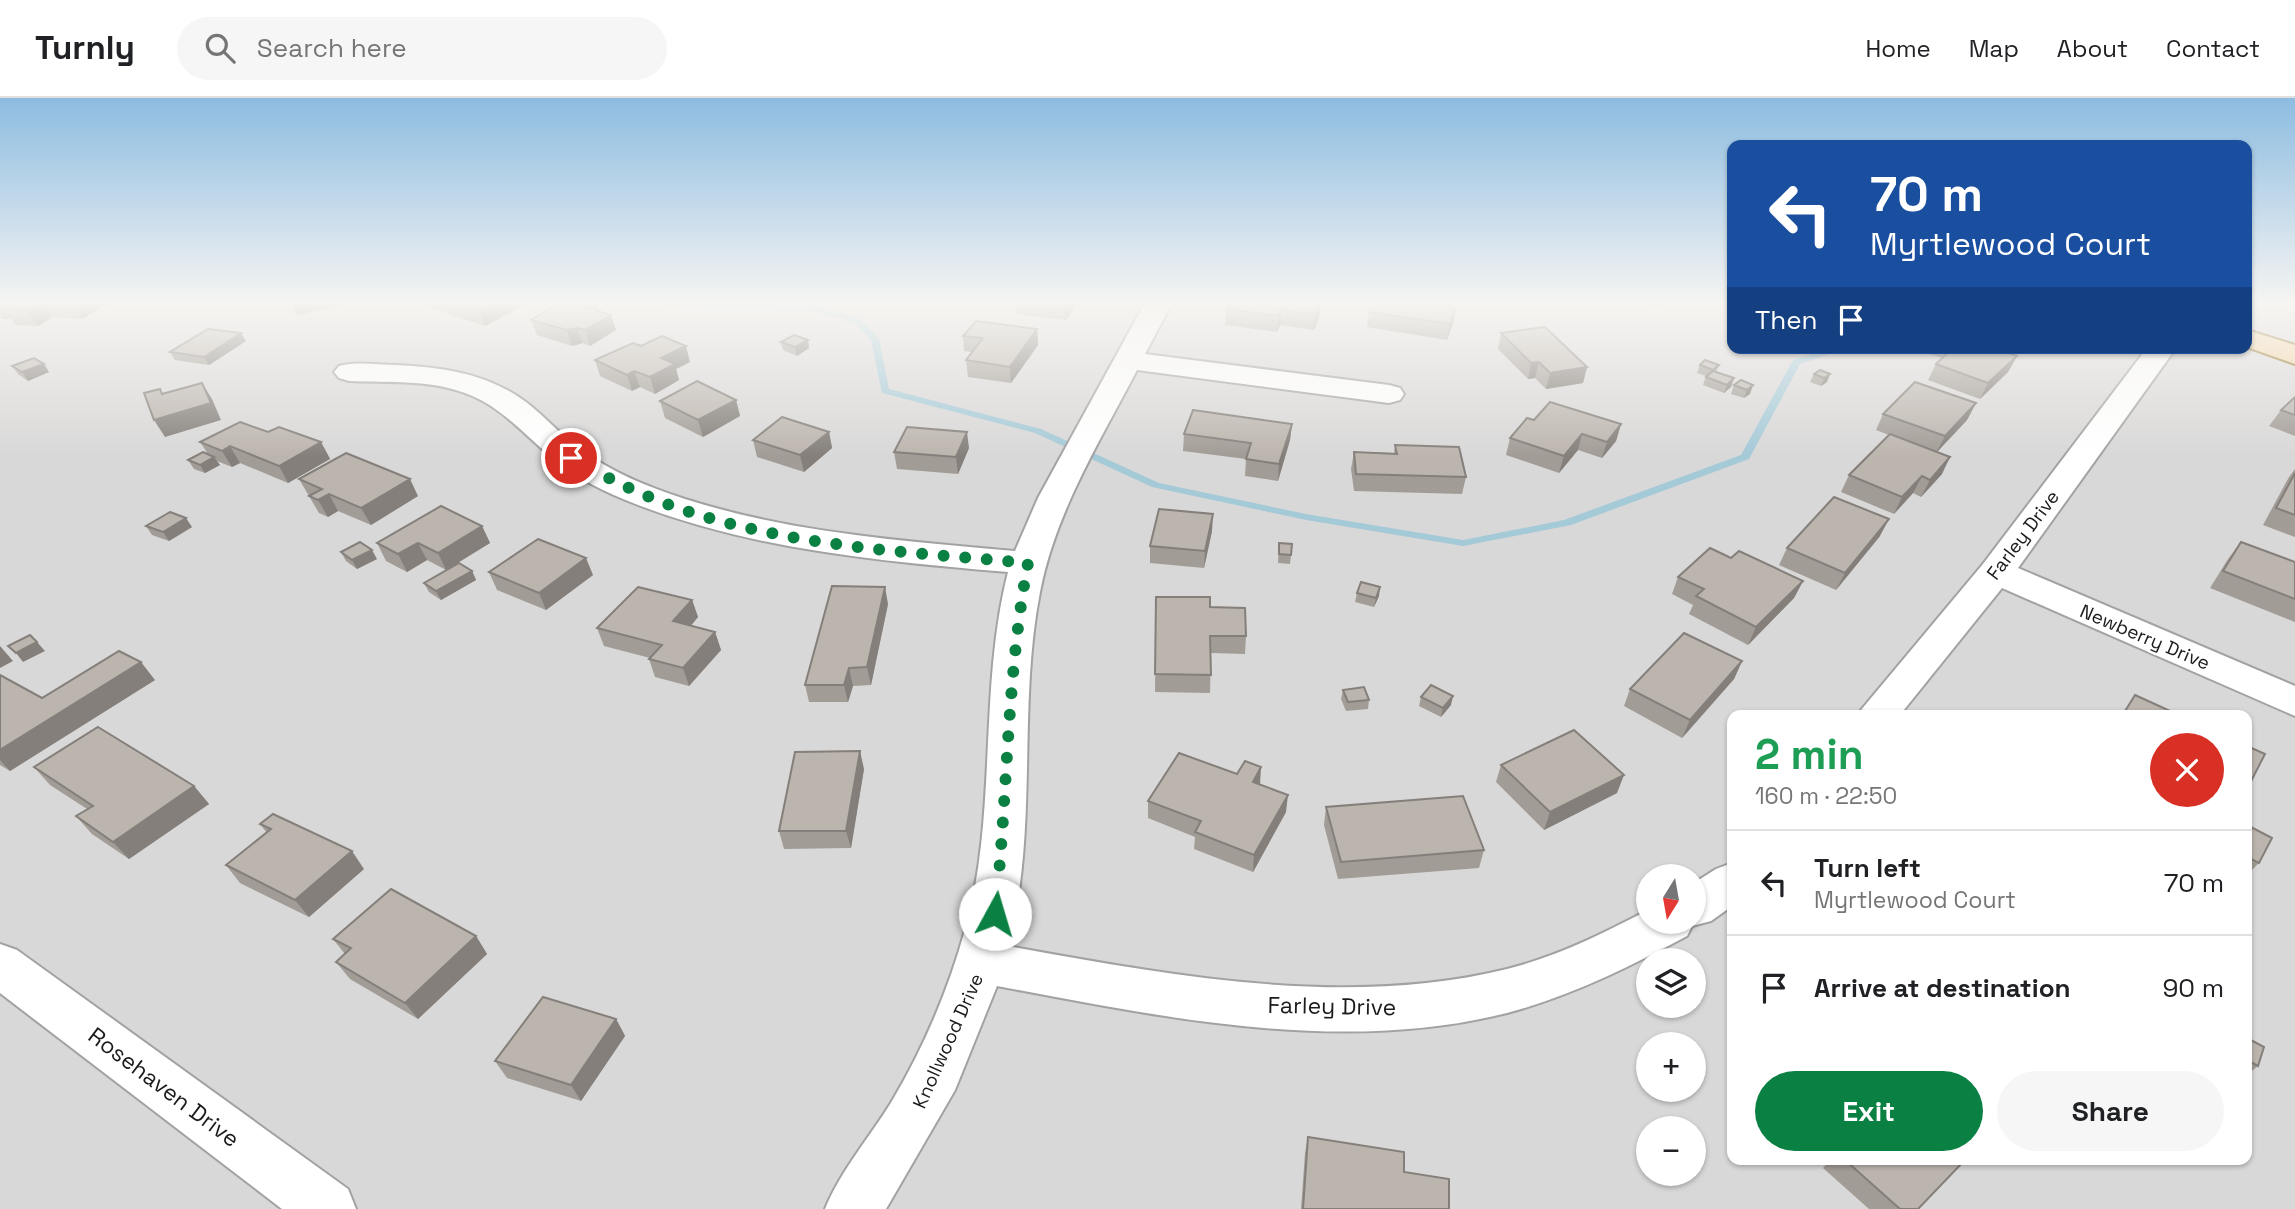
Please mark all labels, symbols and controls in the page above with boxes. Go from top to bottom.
search box [177,17,667,80]
text: Turnly [35,27,135,69]
icon: search [201,29,239,67]
text: Search here [257,31,407,65]
text: Home [1865,33,1931,64]
text: Map [1969,33,2019,64]
text: About [2057,33,2128,64]
text: Contact [2166,33,2260,64]
text: 70 m [1870,163,1983,225]
icon: left [1755,168,1846,259]
text: Myrtlewood Court [1870,224,2151,264]
icon: arrive [1832,301,1870,339]
text: Then [1755,303,1818,337]
pin [541,428,601,488]
icon: arrive [552,439,590,477]
street label: Farley Drive [1981,485,2065,585]
street label: Newberry Drive [2076,598,2214,676]
text: 2 min [1755,728,1864,781]
button: close [2150,733,2224,807]
text: 160 m · 22:50 [1755,781,1897,811]
text: Turn left [1814,851,1921,885]
north arrow [1636,864,1706,934]
map controls [1636,864,1706,1186]
icon: left [1755,864,1793,902]
text: 70 m [2164,866,2224,900]
position arrow [958,877,1032,951]
text: Myrtlewood Court [1814,885,2016,915]
button: layers [1636,948,1706,1018]
street label: Knollwood Drive [907,969,989,1113]
icon: arrive [1755,969,1793,1007]
text: Arrive at destination [1814,971,2071,1005]
text: 90 m [2162,971,2224,1005]
street label: Farley Drive [1267,990,1397,1022]
street label: Rosehaven Drive [82,1020,246,1154]
button: + [1636,1032,1706,1102]
button: Exit [1755,1071,1983,1151]
button: Share [1997,1071,2224,1151]
button: − [1636,1116,1706,1186]

